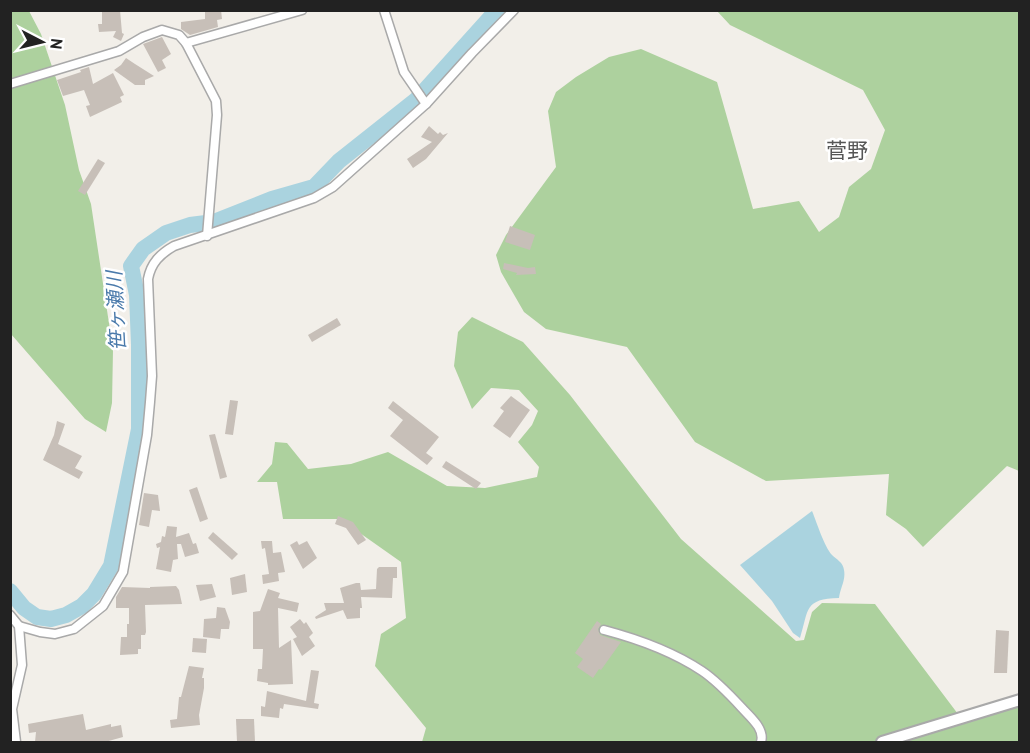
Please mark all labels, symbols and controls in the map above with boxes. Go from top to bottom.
north arrow [12,12,72,72]
text: N [46,37,67,50]
district label: 菅野 [826,137,868,164]
water label: 笹ヶ瀬川 [101,268,131,352]

